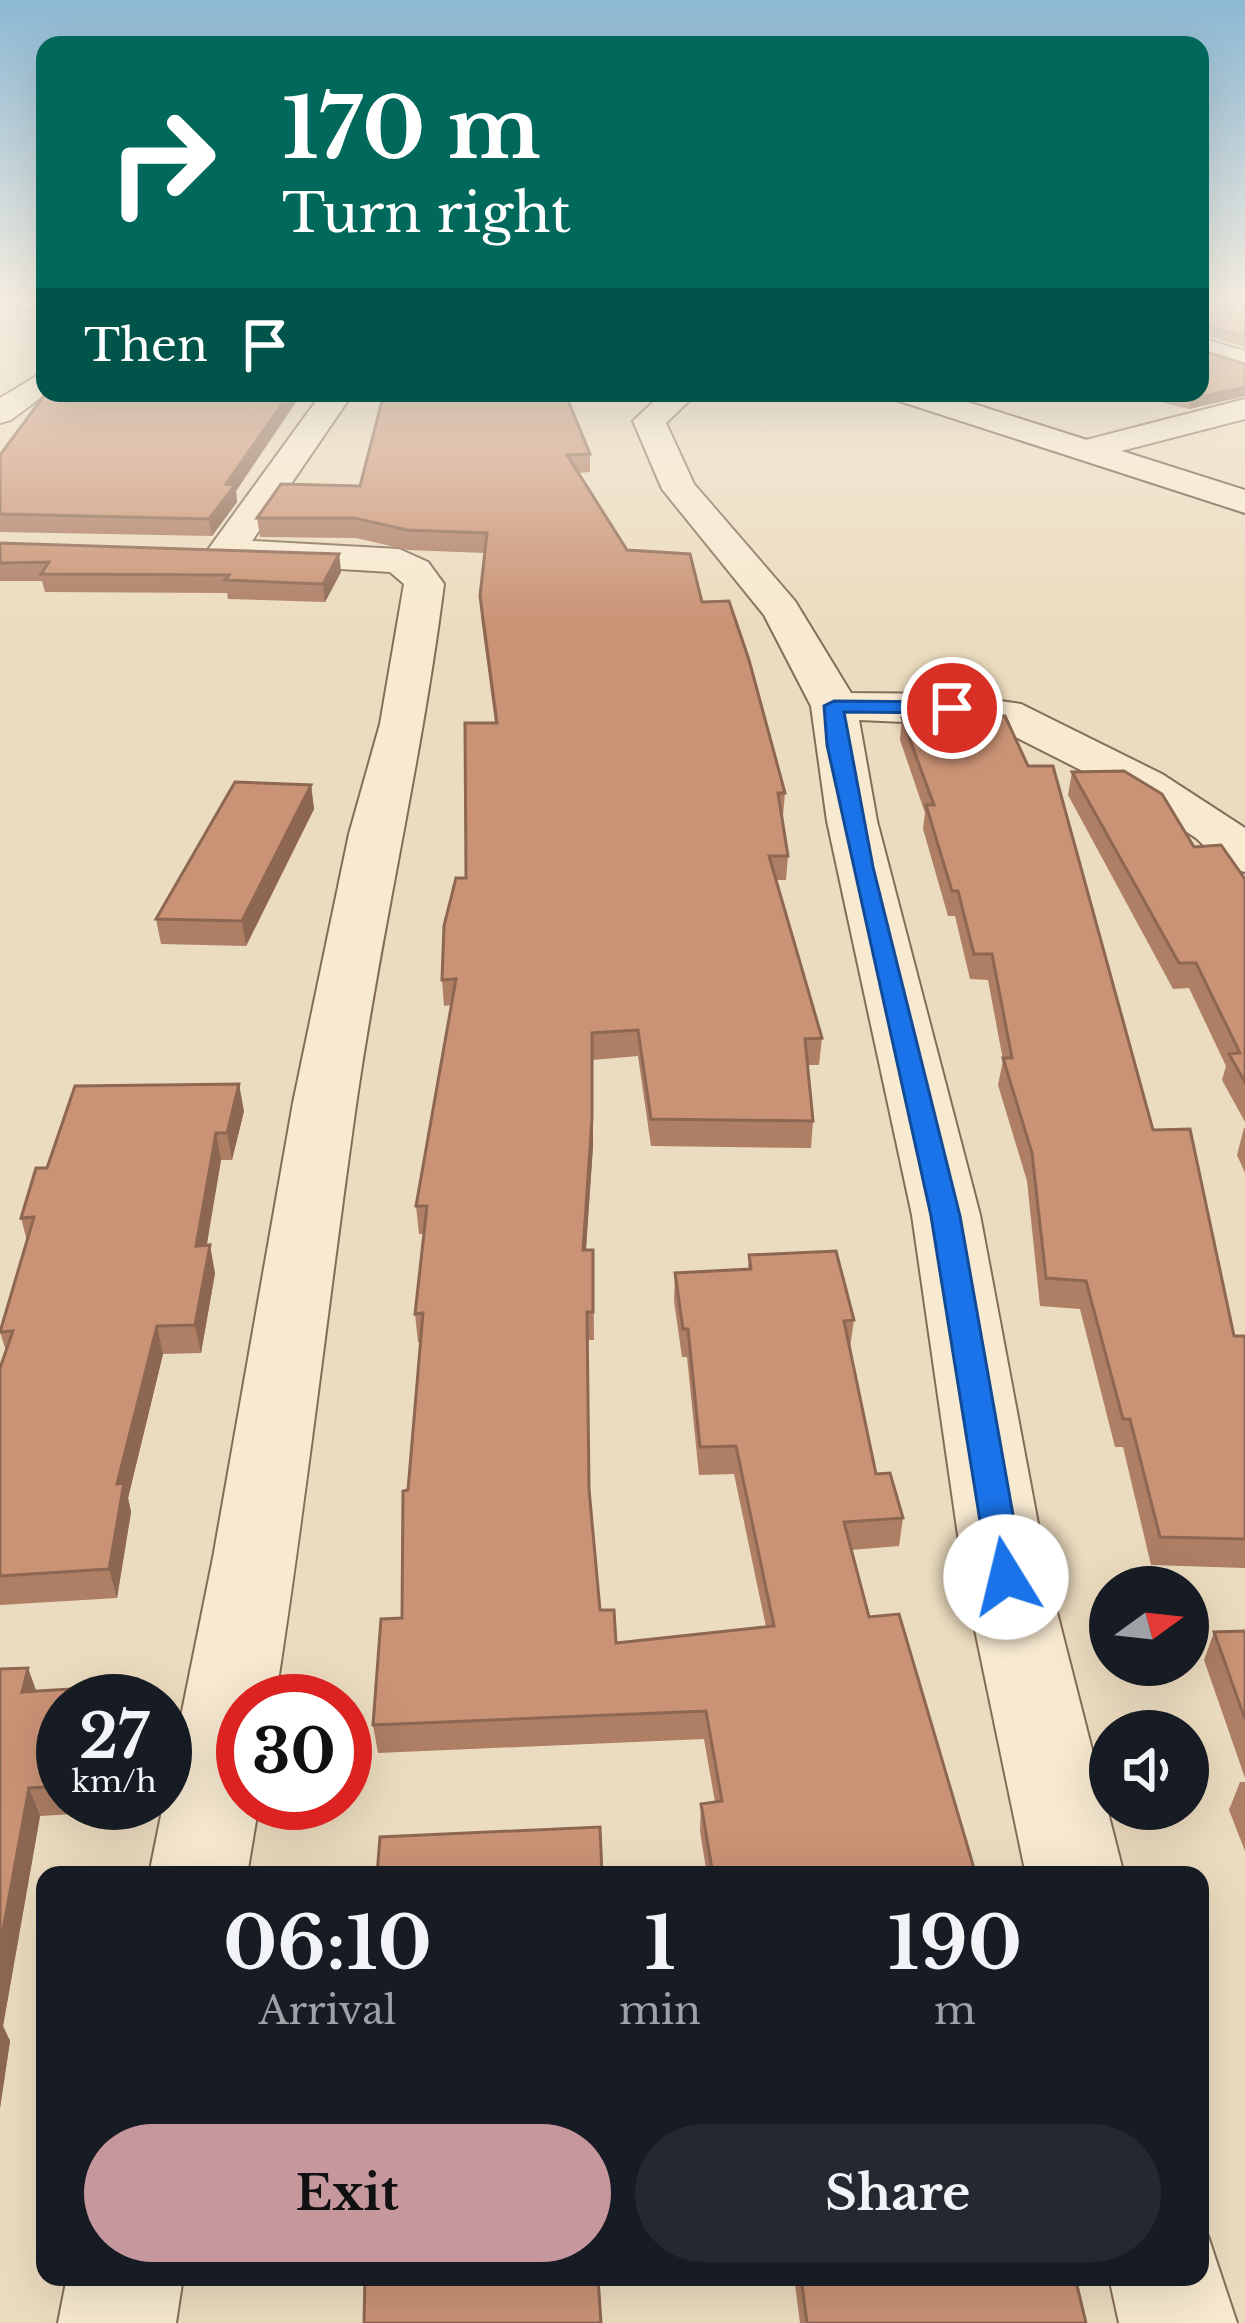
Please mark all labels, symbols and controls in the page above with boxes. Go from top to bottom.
text: 170 m [282,77,541,181]
icon: right [84,84,240,240]
text: Turn right [282,180,571,247]
icon: arrive [232,312,298,378]
text: Then [84,317,208,373]
pin [901,657,1003,759]
icon: arrive [919,675,985,741]
position arrow [943,1514,1069,1640]
north arrow [1089,1566,1209,1686]
map controls [1089,1566,1209,1830]
speed limit sign: 30 [216,1674,372,1830]
text: 27 [79,1700,149,1774]
button: sound [1089,1710,1209,1830]
text: km/h [71,1763,157,1800]
text: 06:10 [223,1899,432,1988]
text: 1 [644,1899,676,1988]
text: 190 [888,1899,1022,1988]
text: Arrival [258,1986,396,2035]
text: min [619,1986,701,2035]
text: m [934,1986,976,2035]
button: Exit [84,2124,611,2262]
button: Share [635,2124,1161,2262]

